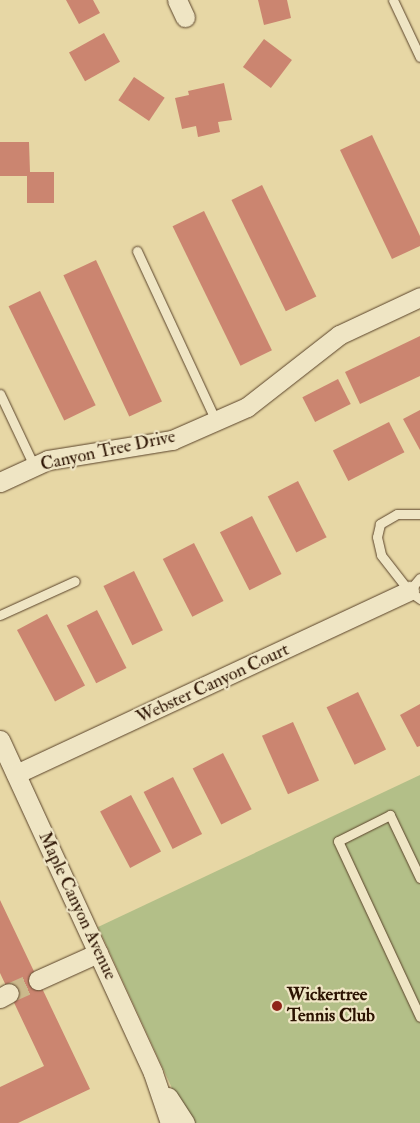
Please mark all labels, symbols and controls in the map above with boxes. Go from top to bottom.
street label: Canyon Tree Drive [39,426,177,476]
street label: Webster Canyon Court [133,639,293,729]
street label: Maple Canyon Avenue [33,829,121,983]
place label: Wickertree Tennis Club [287,985,375,1028]
marker: Wickertree Tennis Club [271,1000,283,1012]

